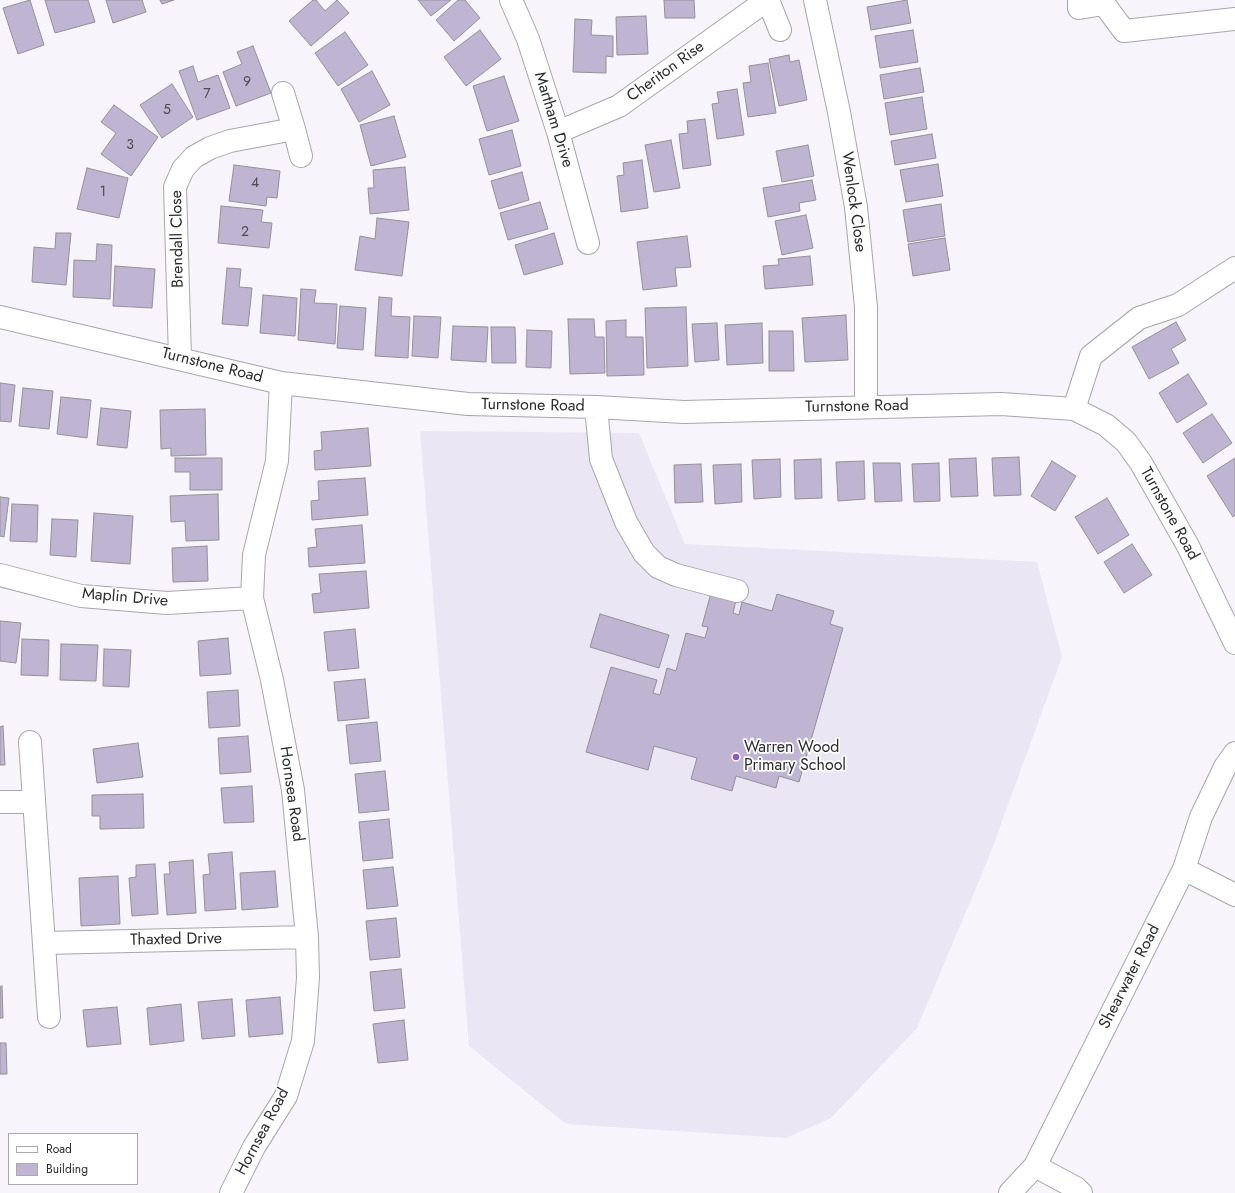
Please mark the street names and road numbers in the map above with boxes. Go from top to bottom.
street label: Cheriton Rise [624,38,708,106]
street label: Martham Drive [529,70,577,170]
street label: Wenlock Close [836,151,870,253]
street label: Brendall Close [168,190,188,288]
street label: Turnstone Road [160,344,264,388]
street label: Turnstone Road [481,395,585,417]
street label: Turnstone Road [805,396,909,418]
street label: Turnstone Road [1136,464,1202,564]
street label: Maplin Drive [81,585,169,611]
street label: Hornsea Road [275,745,307,843]
street label: Shearwater Road [1095,922,1165,1032]
street label: Thaxted Drive [130,930,222,950]
street label: Hornsea Road [232,1085,294,1179]

